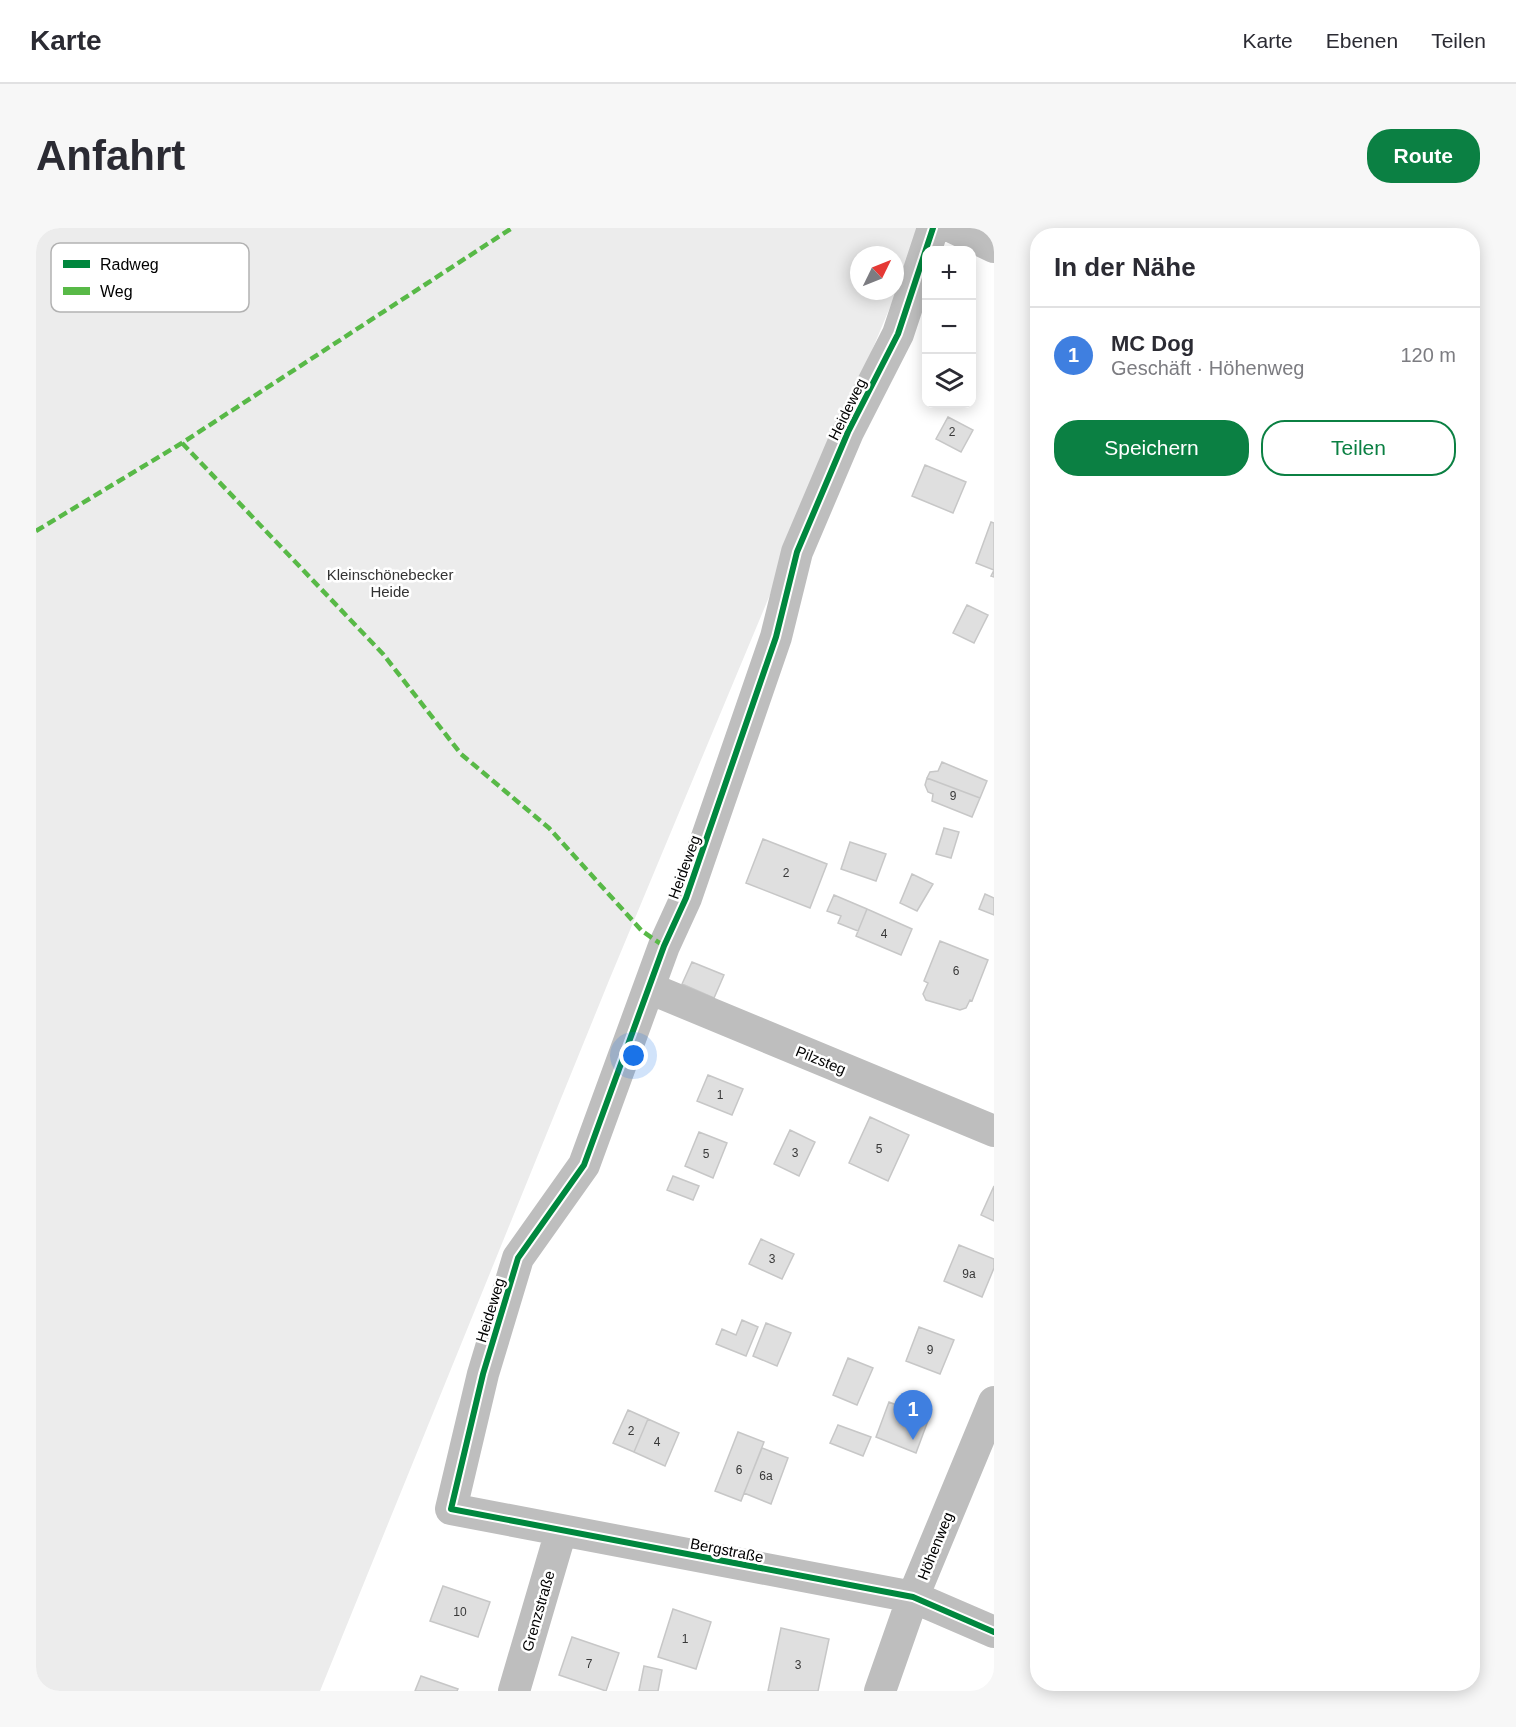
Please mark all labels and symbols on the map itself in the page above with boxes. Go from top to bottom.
legend [51,243,249,312]
north arrow [850,246,904,300]
text: Radweg [100,256,159,273]
text: Weg [100,283,133,300]
street label: Heideweg [825,375,869,443]
house number: 2 [949,425,956,439]
park label: Kleinschönebecker Heide [327,566,453,600]
house number: 9 [950,789,957,803]
street label: Heideweg [665,833,703,901]
house number: 2 [783,866,790,880]
house number: 4 [881,927,888,941]
house number: 6 [953,964,960,978]
your location [619,1041,648,1070]
street label: Pilzsteg [793,1042,849,1078]
house number: 1 [717,1088,724,1102]
house number: 5 [876,1142,883,1156]
house number: 3 [792,1146,799,1160]
house number: 5 [703,1147,710,1161]
house number: 3 [769,1252,776,1266]
house number: 9a [962,1267,976,1281]
street label: Heideweg [472,1276,508,1344]
house number: 9 [927,1343,934,1357]
pin: 1 [894,1390,932,1440]
house number: 2 [628,1424,635,1438]
house number: 4 [654,1435,661,1449]
house number: 6 [736,1463,743,1477]
house number: 6a [759,1469,773,1483]
street label: Höhenweg [914,1510,956,1582]
street label: Bergstraße [689,1535,765,1565]
street label: Grenzstraße [518,1569,558,1653]
house number: 10 [453,1605,467,1619]
house number: 1 [682,1632,689,1646]
house number: 7 [586,1657,593,1671]
house number: 3 [795,1658,802,1672]

